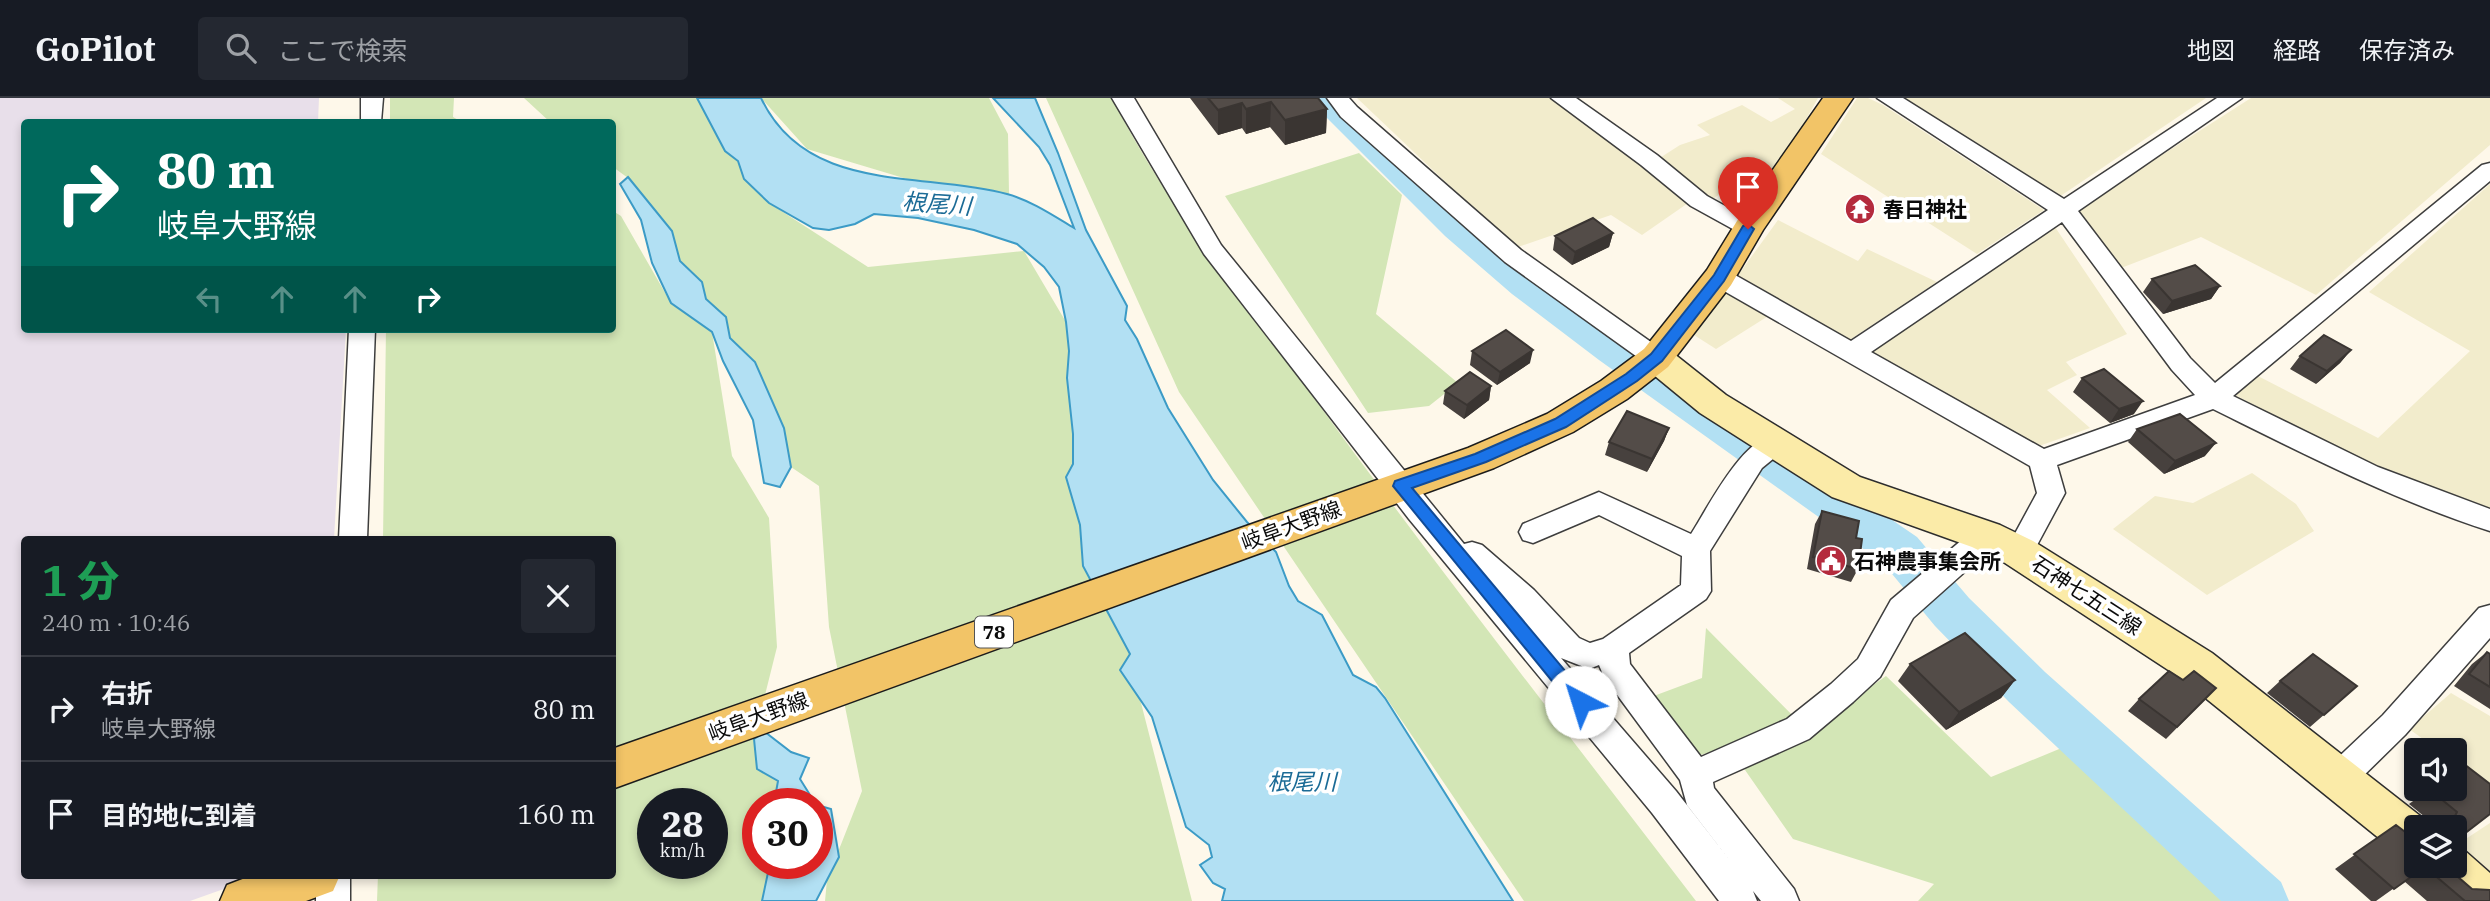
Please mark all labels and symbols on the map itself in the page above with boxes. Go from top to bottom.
pin [1718,157,1778,229]
water label: 根尾川 [902,186,975,221]
temple icon: 春日神社 [1843,192,1877,226]
place label: 春日神社 [1883,195,1967,223]
street label: 岐阜大野線 [1237,494,1345,556]
public building icon: 石神農事集会所 [1814,544,1848,578]
place label: 石神農事集会所 [1854,547,2001,575]
street label: 石神七五三線 [2027,549,2147,641]
road number: 78 [975,617,1013,648]
position arrow [1544,665,1618,739]
street label: 岐阜大野線 [704,685,812,747]
water label: 根尾川 [1268,766,1340,796]
speed limit sign: 30 [742,788,833,879]

